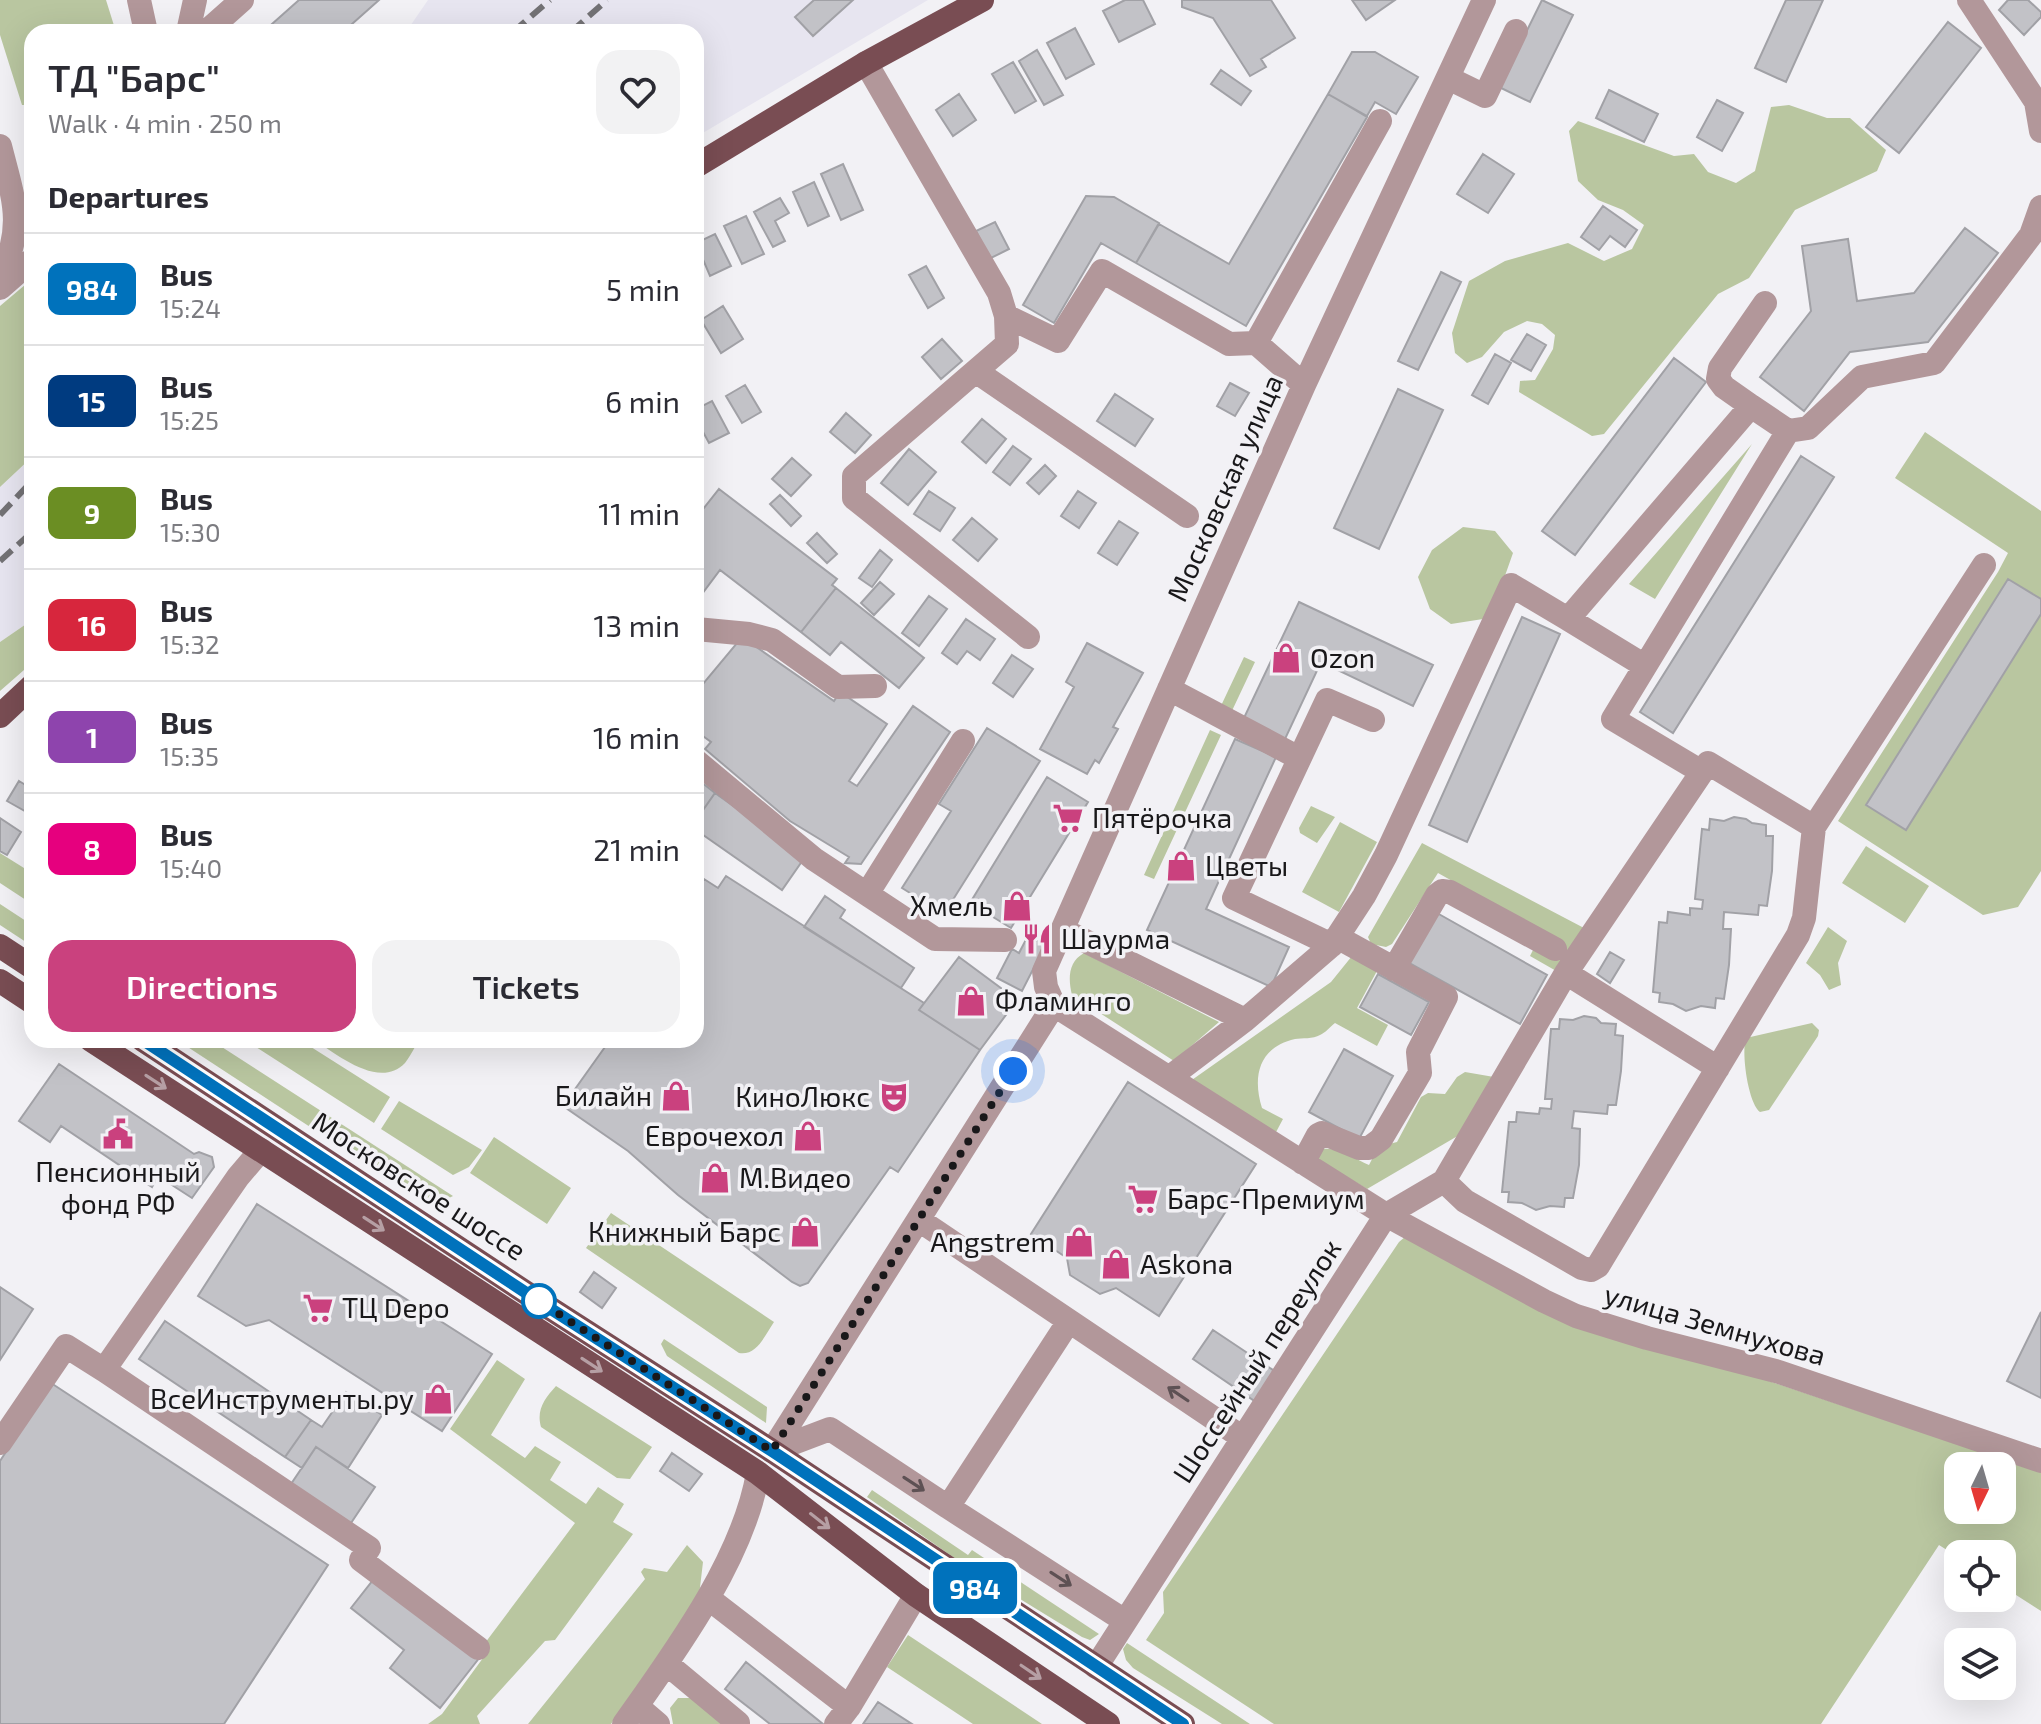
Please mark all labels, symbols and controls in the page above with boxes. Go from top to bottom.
button: heart [596,50,680,134]
text: ТД "Барс" [48,54,220,100]
text: Walk · 4 min · 250 m [48,107,282,138]
text: Departures [48,178,209,214]
text: Bus [160,256,213,292]
text: 5 min [606,271,680,307]
text: 984 [66,272,118,306]
text: 15:24 [160,292,221,323]
text: Bus [160,368,213,404]
street label: Московская улица [1159,369,1289,606]
text: 6 min [605,383,680,419]
text: 15 [78,384,106,418]
text: 15:25 [160,404,219,435]
text: Bus [160,480,213,516]
text: 11 min [598,495,680,531]
text: 9 [84,496,100,530]
text: 15:30 [160,516,221,547]
text: Bus [160,592,213,628]
text: 13 min [594,607,680,643]
text: 16 [78,608,106,642]
text: 15:32 [160,628,220,659]
place label: Ozon [1310,640,1375,674]
shop icon: Ozon [1269,641,1303,675]
text: Bus [160,704,213,740]
text: 16 min [593,719,680,755]
text: 1 [86,720,98,754]
text: 15:35 [160,740,219,771]
place label: Пятёрочка [1092,800,1232,834]
supermarket icon: Пятёрочка [1051,801,1085,835]
text: Bus [160,816,213,852]
text: 21 min [593,831,680,867]
text: 8 [83,832,101,866]
place label: Цветы [1205,848,1288,882]
shop icon: Цветы [1164,849,1198,883]
text: 15:40 [160,852,222,883]
place label: Хмель [910,888,993,922]
shop icon: Хмель [1000,889,1034,923]
place label: Шаурма [1061,921,1170,955]
restaurant icon: Шаурма [1020,922,1054,956]
button: Directions [48,940,356,1032]
button: Tickets [372,940,680,1032]
place label: Фламинго [995,983,1132,1017]
shop icon: Фламинго [954,984,988,1018]
your location [993,1051,1033,1091]
one-way arrow [144,1075,167,1091]
place label: Билайн [555,1078,652,1112]
shop icon: Билайн [659,1079,693,1113]
place label: КиноЛюкс [735,1079,870,1113]
theatre icon: КиноЛюкс [877,1080,911,1114]
street label: Московское шоссе [307,1104,533,1267]
public building icon: Пенсионный фонд РФ [101,1117,135,1151]
place label: Еврочехол [645,1118,784,1152]
shop icon: Еврочехол [791,1119,825,1153]
place label: Пенсионный фонд РФ [35,1154,201,1220]
place label: М.Видео [739,1160,851,1194]
shop icon: М.Видео [698,1161,732,1195]
place label: Барс-Премиум [1167,1181,1365,1215]
supermarket icon: Барс-Премиум [1126,1182,1160,1216]
place label: Книжный Барс [588,1214,781,1248]
shop icon: Книжный Барс [788,1215,822,1249]
one-way arrow [362,1216,385,1232]
place label: Angstrem [930,1224,1055,1258]
shop icon: Angstrem [1062,1225,1096,1259]
street label: Шоссейный переулок [1165,1232,1348,1488]
place label: Askona [1140,1246,1233,1280]
shop icon: Askona [1099,1247,1133,1281]
street label: улица Земнухова [1601,1276,1830,1372]
unlabelled marker [522,1284,556,1318]
place label: ТЦ Depo [342,1290,450,1324]
supermarket icon: ТЦ Depo [301,1291,335,1325]
one-way arrow [581,1357,603,1374]
place label: ВсеИнструменты.ру [150,1381,414,1415]
shop icon: ВсеИнструменты.ру [421,1382,455,1416]
one-way arrow [1168,1386,1190,1402]
north arrow [1944,1452,2016,1524]
map controls [1944,1452,2016,1700]
one-way arrow [902,1476,924,1492]
one-way arrow [809,1512,830,1529]
button: locate [1944,1540,2016,1612]
line badge: 984 [929,1562,1021,1614]
text: 984 [949,1571,1001,1605]
one-way arrow [1049,1571,1071,1588]
button: layers [1944,1628,2016,1700]
one-way arrow [1020,1664,1042,1680]

